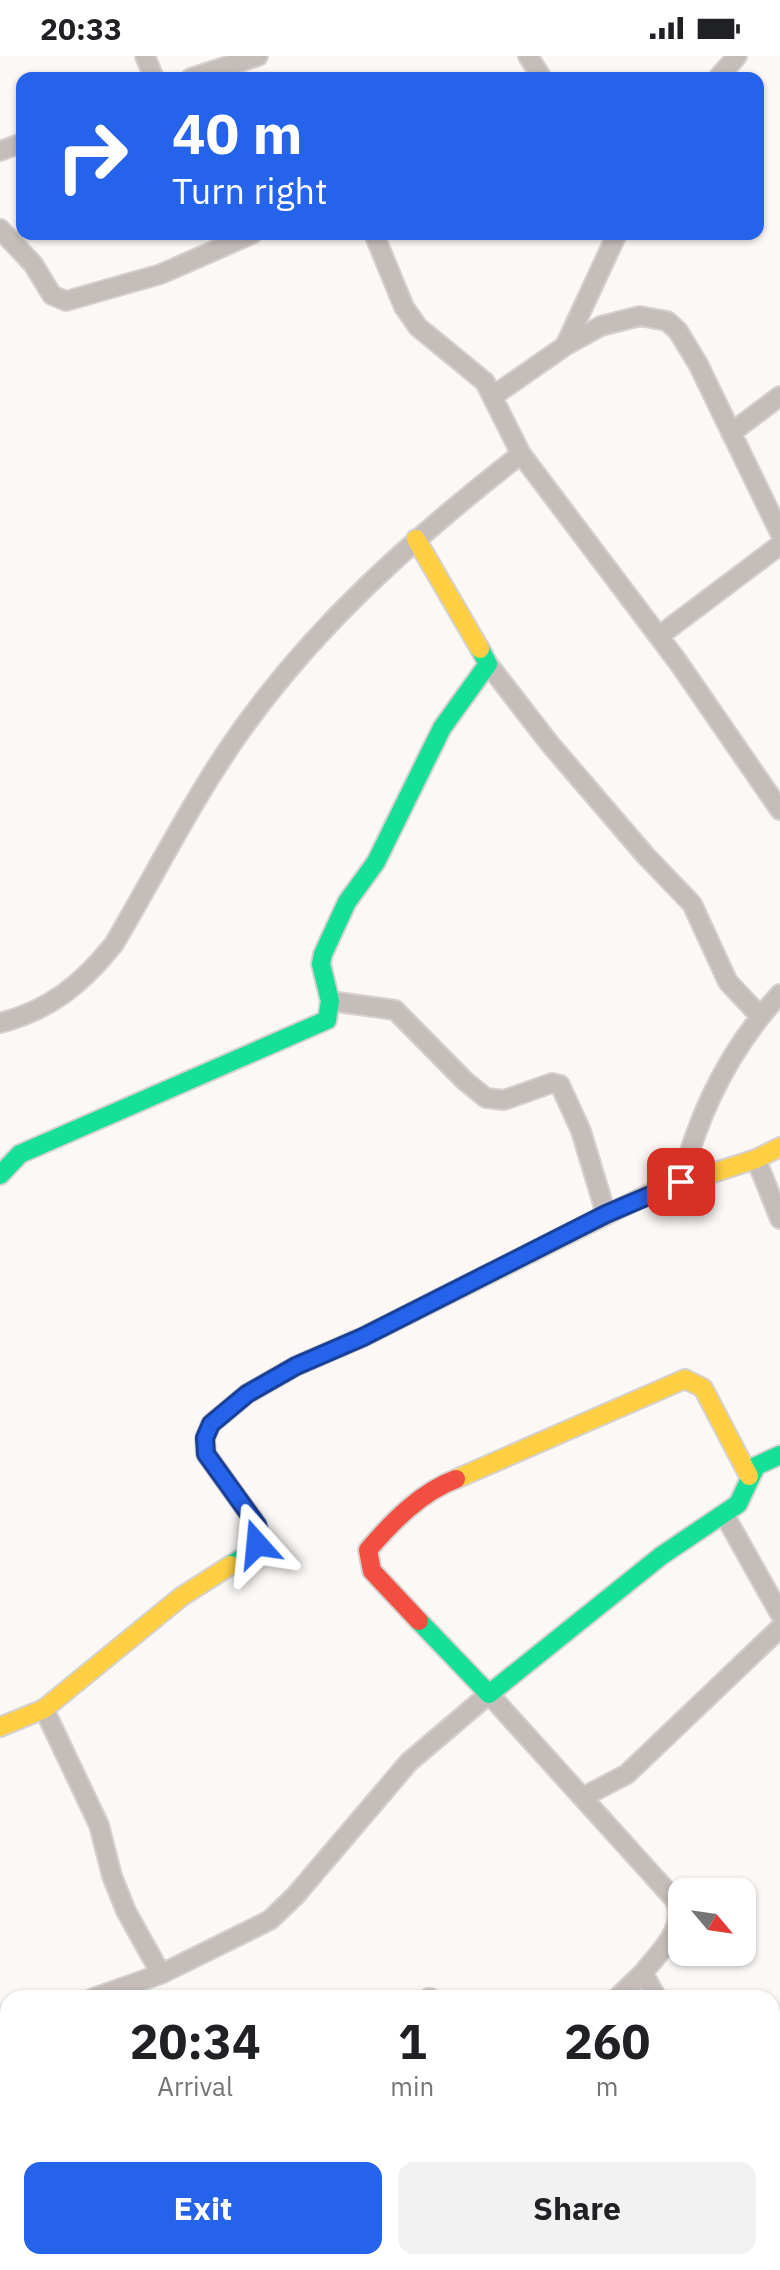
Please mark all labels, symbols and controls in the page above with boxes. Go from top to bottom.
text: 20:33 [40,9,122,48]
text: 40 m [172,97,302,169]
icon: right [40,104,144,208]
text: Turn right [172,167,328,214]
pin [647,1148,715,1216]
icon: arrive [659,1160,703,1204]
position arrow [215,1502,299,1586]
north arrow [668,1878,756,1966]
map controls [668,1878,756,1966]
text: 20:34 [130,2010,261,2072]
text: 1 [398,2010,427,2072]
text: 260 [564,2010,650,2072]
text: Arrival [157,2069,233,2103]
text: min [390,2069,434,2103]
text: m [596,2069,618,2103]
button: Exit [24,2162,382,2254]
button: Share [398,2162,756,2254]

